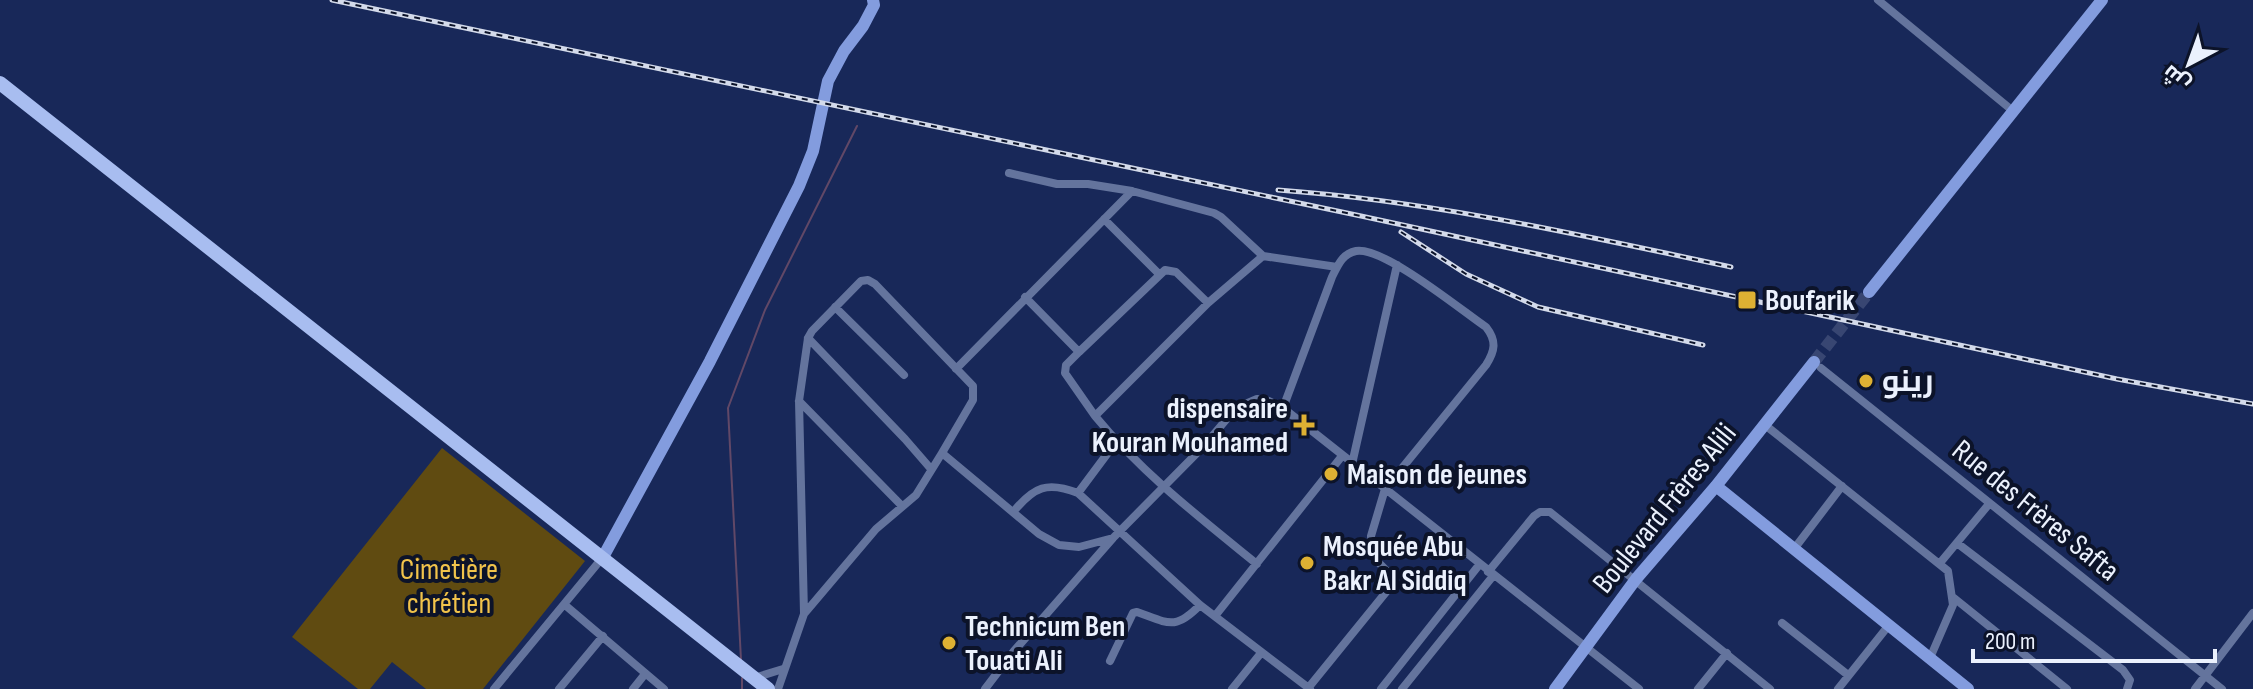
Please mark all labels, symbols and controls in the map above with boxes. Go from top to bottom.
north arrow [2149,24,2229,104]
text: ش [2157,59,2196,97]
place label: Boufarik [1765,283,1855,319]
marker: Boufarik [1736,289,1758,311]
place label: رينو [1882,364,1933,400]
marker: رينو [1857,372,1875,390]
place label: dispensaire Kouran Mouhamed [1092,391,1288,461]
marker: dispensaire Kouran Mouhamed [1295,416,1313,434]
street label: Boulevard Frères Alili [1585,416,1744,601]
street label: Rue des Frères Safta [1945,433,2126,589]
place label: Maison de jeunes [1347,457,1527,493]
marker: Maison de jeunes [1322,465,1340,483]
place label: Mosquée Abu Bakr Al Siddiq [1323,529,1467,599]
park label: Cimetière chrétien [400,552,498,622]
marker: Mosquée Abu Bakr Al Siddiq [1298,554,1316,572]
place label: Technicum Ben Touati Ali [965,609,1125,679]
scale bar [1973,613,2215,663]
text: 200 m [1985,627,2036,656]
marker: Technicum Ben Touati Ali [940,634,958,652]

